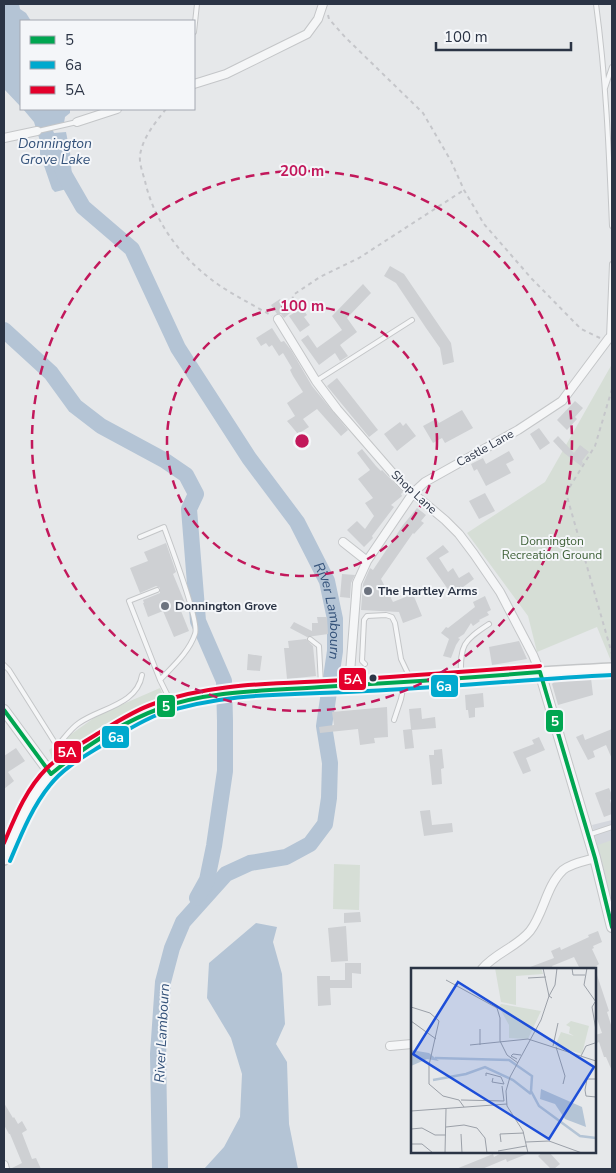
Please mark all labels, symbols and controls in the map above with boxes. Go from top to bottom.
legend [20,20,195,110]
scale bar [436,20,571,52]
text: 100 m [444,27,488,47]
text: 5 [65,30,74,50]
text: 6a [65,55,82,75]
text: 5A [65,80,85,100]
water label: Donnington Grove Lake [18,134,92,169]
text: 200 m [280,161,324,181]
text: 100 m [280,296,324,316]
street label: Castle Lane [453,426,517,470]
centre of rings [293,432,311,450]
street label: Shop Lane [388,467,440,517]
park label: Donnington Recreation Ground [502,533,602,563]
water label: River Lambourn [309,559,345,661]
place label: The Hartley Arms [378,583,478,599]
marker: The Hartley Arms [362,585,374,597]
place label: Donnington Grove [175,598,278,614]
marker: Donnington Grove [159,600,171,612]
line badge: 5A [338,667,367,691]
text: 5A [344,670,363,689]
unlabelled marker [368,673,378,683]
line badge: 6a [430,674,459,698]
text: 6a [436,677,452,696]
line badge: 5 [156,694,176,718]
text: 5 [162,697,170,716]
line badge: 5 [545,709,564,733]
text: 5 [551,712,559,731]
line badge: 6a [101,725,130,749]
text: 6a [108,728,124,747]
line badge: 5A [53,740,82,764]
text: 5A [58,743,77,762]
inset map [411,968,596,1153]
water label: River Lambourn [150,983,174,1083]

